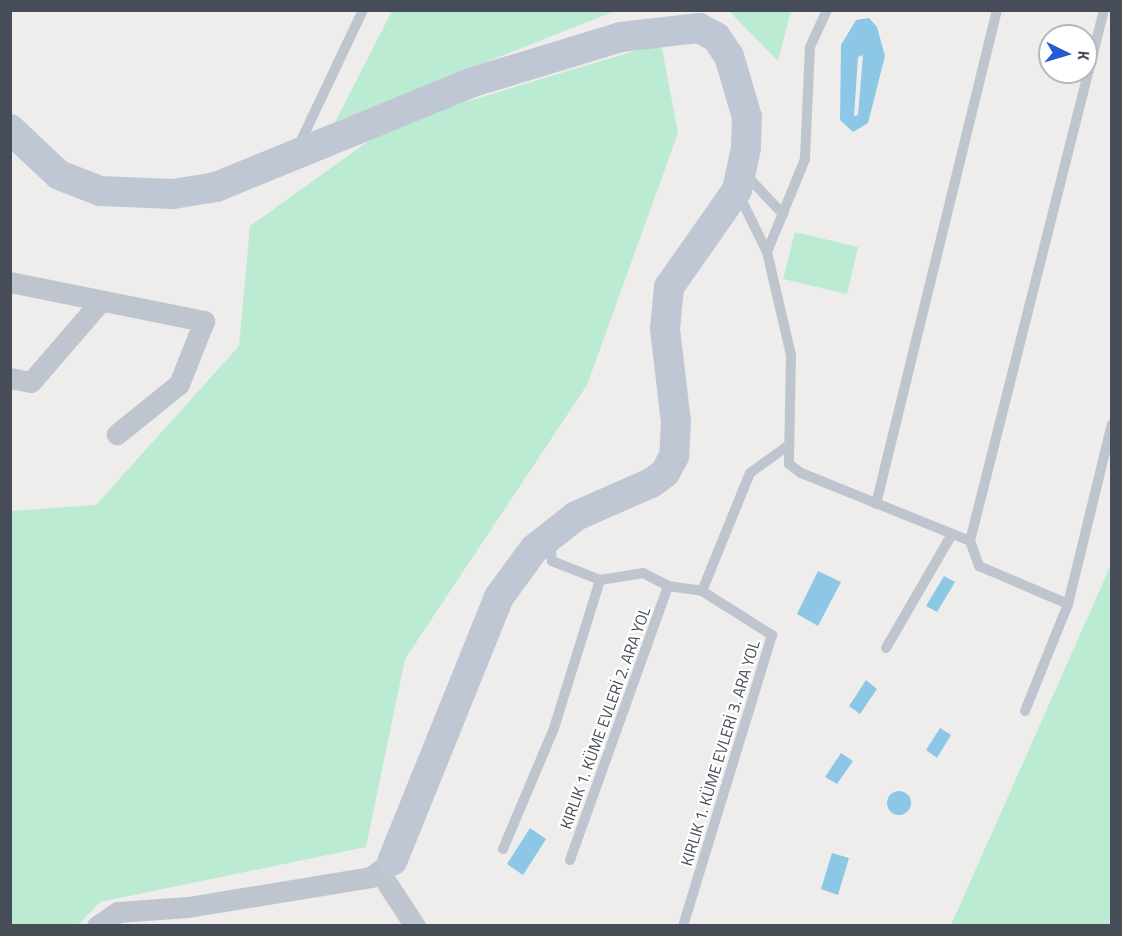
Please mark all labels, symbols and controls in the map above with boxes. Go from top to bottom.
north arrow [1038,24,1098,84]
text: K [1072,50,1096,61]
street label: KIRLIK 1. KÜME EVLERİ 2. ARA YOL [556,604,654,832]
street label: KIRLIK 1. KÜME EVLERİ 3. ARA YOL [676,638,764,868]

